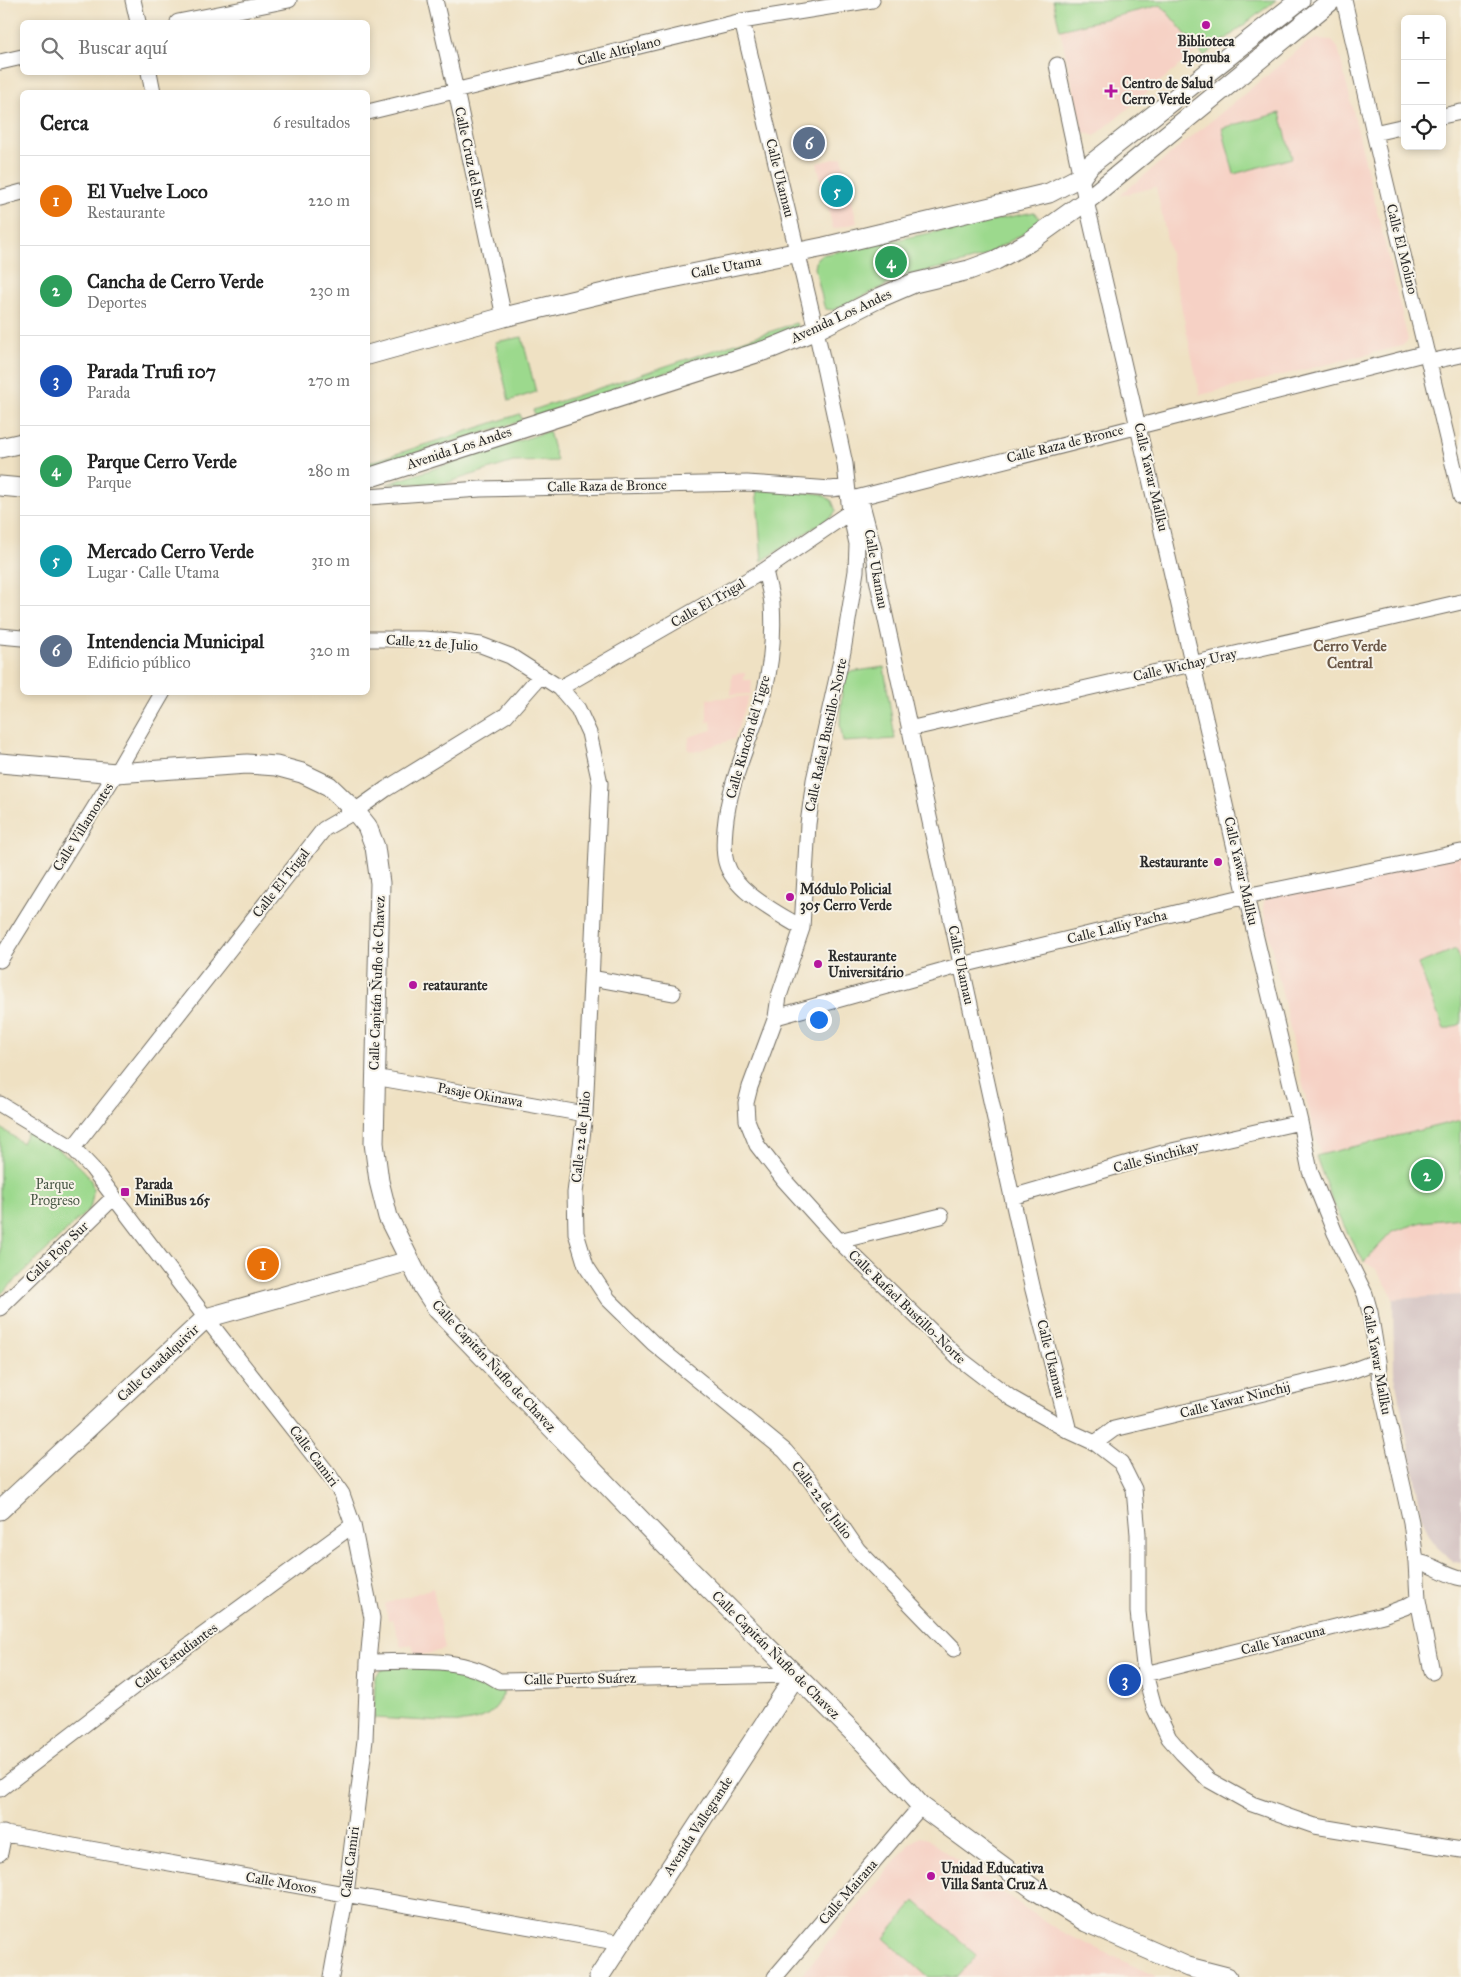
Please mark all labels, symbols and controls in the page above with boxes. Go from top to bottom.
map controls [1401,15,1446,150]
button: + [1401,15,1446,60]
marker: Biblioteca Iponuba [1200,19,1212,31]
search box [20,20,370,75]
street label: Calle Altiplano [576,32,662,70]
place label: Biblioteca Iponuba [1177,33,1236,67]
icon: search [38,34,66,62]
text: Buscar aquí [78,36,167,59]
button: − [1401,60,1446,105]
place label: Centro de Salud Cerro Verde [1122,75,1214,108]
marker: Centro de Salud Cerro Verde [1104,84,1118,98]
street label: Calle Cruz del Sur [451,105,489,211]
button: locate [1401,105,1446,150]
text: Cerca [40,110,89,136]
text: 6 resultados [273,113,350,132]
pin: 6 [793,124,825,162]
street label: Calle Ukamau [762,137,798,220]
pin: 5 [821,172,853,210]
text: El Vuelve Loco [87,180,208,203]
text: 1 [53,191,59,210]
text: 220 m [308,191,350,210]
street label: Calle El Molino [1383,202,1421,296]
text: Restaurante [87,203,165,222]
pin: 4 [875,243,907,281]
street label: Calle Utama [689,252,763,282]
text: Cancha de Cerro Verde [87,270,264,293]
text: 2 [52,281,60,300]
text: 230 m [310,281,350,300]
street label: Avenida Los Andes [787,285,894,347]
text: Deportes [87,293,147,312]
text: Parada Trufi 107 [87,360,216,383]
text: 3 [53,371,59,390]
text: 270 m [308,371,350,390]
text: Parada [87,383,130,402]
street label: Calle Raza de Bronce [1005,421,1125,467]
street label: Calle Yawar Mallku [1130,421,1172,533]
street label: Avenida Los Andes [404,423,514,473]
text: Parque Cerro Verde [87,450,237,473]
text: 4 [52,461,60,480]
text: 280 m [307,461,350,480]
text: Parque [87,473,131,492]
street label: Calle Raza de Bronce [547,476,667,496]
street label: Calle Ukamau [861,528,891,611]
text: Mercado Cerro Verde [87,540,254,563]
text: 5 [52,551,60,570]
text: 310 m [311,551,350,570]
text: Lugar · Calle Utama [87,563,219,582]
street label: Calle El Trigal [668,575,748,631]
text: Intendencia Municipal [87,630,264,653]
street label: Calle 22 de Julio [385,631,478,656]
district label: Cerro Verde Central [1313,637,1388,672]
text: 6 [52,641,60,660]
text: 320 m [310,641,350,660]
street label: Calle Wichay Uray [1131,645,1239,685]
text: Edificio público [87,653,191,672]
street label: Calle Rafael Bustillo-Norte [801,656,851,813]
street label: Calle Rincón del Tigre [722,673,774,801]
street label: Calle Villamontes [49,780,117,874]
street label: Calle Yawar Mallku [1220,815,1262,927]
street label: Calle El Trigal [249,845,313,921]
place label: Restaurante [1140,854,1208,871]
marker: Restaurante [1212,856,1224,868]
place label: Módulo Policial 305 Cerro Verde [800,881,893,915]
marker: Módulo Policial 305 Cerro Verde [784,891,796,903]
street label: Calle Capitán Ñuflo de Chavez [364,895,389,1071]
street label: Calle Lalliy Pacha [1065,906,1169,948]
street label: Calle Ukamau [944,924,978,1007]
place label: Restaurante Universitário [828,948,904,981]
marker: Restaurante Universitário [812,958,824,970]
place label: reataurante [422,977,488,994]
marker: reataurante [407,979,419,991]
your location [806,1007,832,1033]
street label: Pasaje Okinawa [436,1079,524,1111]
street label: Calle 22 de Julio [568,1090,595,1184]
street label: Calle Sinchikay [1111,1137,1201,1177]
pin: 2 [1411,1156,1443,1194]
park label: Parque Progreso [30,1176,80,1209]
place label: Parada MiniBus 265 [135,1176,211,1209]
marker: Parada MiniBus 265 [119,1186,131,1198]
street label: Calle Pojo Sur [22,1217,93,1286]
pin: 1 [247,1245,279,1283]
street label: Calle Rafael Bustillo-Norte [845,1246,969,1368]
street label: Calle Capitán Ñuflo de Chavez [428,1296,561,1436]
street label: Calle Yawar Mallku [1359,1304,1395,1417]
street label: Calle Ukamau [1033,1318,1069,1401]
street label: Calle Guadalquivir [114,1320,204,1406]
street label: Calle Yawar Ninchij [1178,1378,1292,1422]
street label: Calle Camiri [286,1422,343,1490]
street label: Calle 22 de Julio [787,1458,856,1543]
street label: Calle Capitán Ñuflo de Chavez [708,1587,845,1723]
street label: Calle Estudiantes [131,1619,221,1693]
street label: Calle Yanacuna [1239,1621,1327,1659]
pin: 3 [1109,1661,1141,1699]
street label: Calle Puerto Suárez [524,1670,637,1688]
street label: Avenida Vallegrande [659,1773,736,1880]
street label: Calle Camiri [337,1825,363,1899]
street label: Calle Mairana [815,1856,881,1928]
place label: Unidad Educativa Villa Santa Cruz A [940,1860,1048,1893]
street label: Calle Moxos [244,1868,318,1898]
marker: Unidad Educativa Villa Santa Cruz A [925,1870,937,1882]

